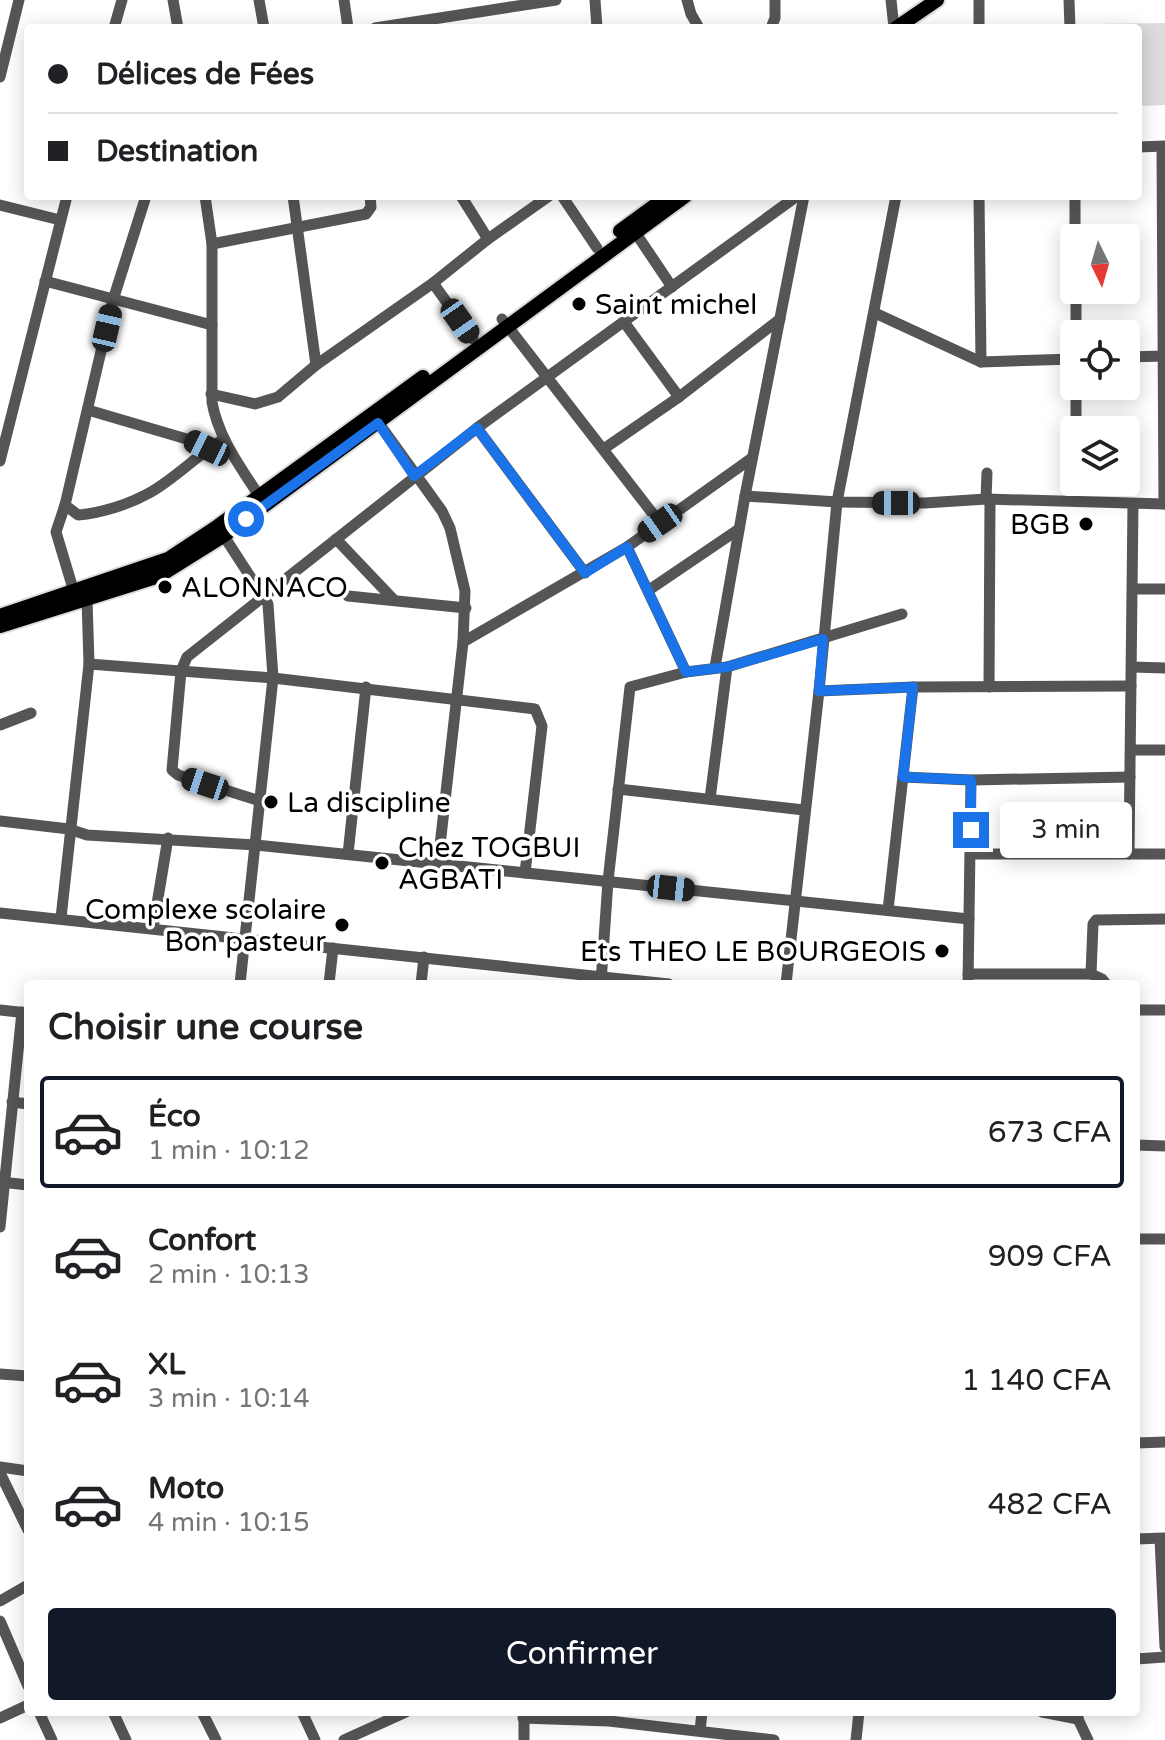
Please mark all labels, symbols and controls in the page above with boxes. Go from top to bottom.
text: Délices de Fées [96,56,314,93]
text: Destination [96,133,258,170]
north arrow [1060,224,1140,304]
map controls [1060,224,1140,496]
place label: Saint michel [595,288,757,322]
car [436,294,484,348]
marker: Saint michel [570,295,588,313]
car [90,302,124,354]
button: locate [1060,320,1140,400]
button: layers [1060,416,1140,496]
car [180,427,234,469]
car [872,491,920,515]
car [633,499,687,547]
route start [228,501,264,537]
place label: BGB [1010,508,1070,542]
marker: BGB [1077,515,1095,533]
place label: ALONNACO [181,571,348,605]
marker: ALONNACO [156,578,174,596]
car [178,765,232,803]
place label: La discipline [287,786,451,820]
marker: La discipline [262,793,280,811]
callout: 3 min [999,802,1131,858]
route end [953,812,989,848]
text: 3 min [1031,814,1101,845]
place label: Chez TOGBUI AGBATI [398,831,581,897]
marker: Chez TOGBUI AGBATI [373,854,391,872]
car [646,874,696,902]
place label: Complexe scolaire Bon pasteur [85,893,326,959]
marker: Complexe scolaire Bon pasteur [333,916,351,934]
place label: Ets THEO LE BOURGEOIS [580,935,926,969]
marker: Ets THEO LE BOURGEOIS [933,942,951,960]
text: Choisir une course [48,1006,363,1049]
icon: car [52,1096,124,1168]
text: Éco [148,1098,201,1135]
text: 673 CFA [988,1114,1112,1151]
text: 1 min · 10:12 [148,1135,310,1166]
icon: car [52,1220,124,1292]
text: Confort [148,1222,256,1259]
text: 909 CFA [988,1238,1112,1275]
text: 2 min · 10:13 [148,1259,310,1290]
icon: car [52,1344,124,1416]
text: XL [148,1346,185,1383]
text: 1 140 CFA [961,1362,1112,1399]
text: 3 min · 10:14 [148,1383,310,1414]
icon: car [52,1468,124,1540]
text: Moto [148,1470,224,1507]
text: 482 CFA [988,1486,1112,1523]
text: 4 min · 10:15 [148,1507,310,1538]
button: Confirmer [48,1608,1116,1700]

